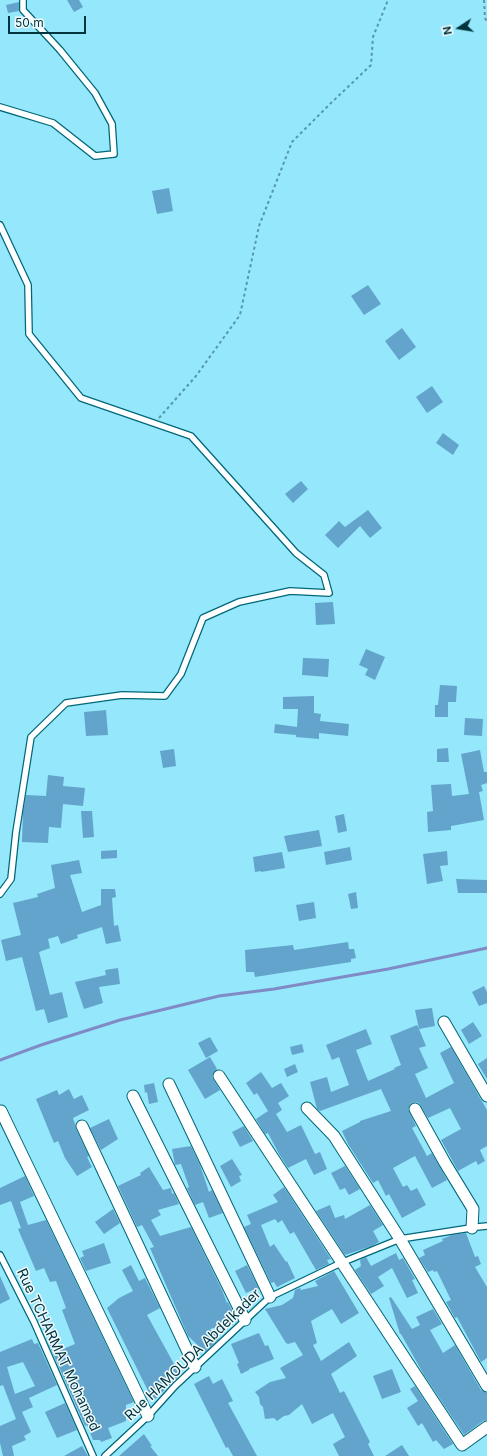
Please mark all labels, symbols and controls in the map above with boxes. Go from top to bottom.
scale bar [10,8,88,34]
north arrow [439,8,479,48]
text: 50 m [15,15,44,30]
text: N [440,25,455,36]
street label: Rue TCHARMAT Mohamed [13,1266,103,1434]
street label: Rue HAMOUDA Abdelkader [122,1286,264,1424]

